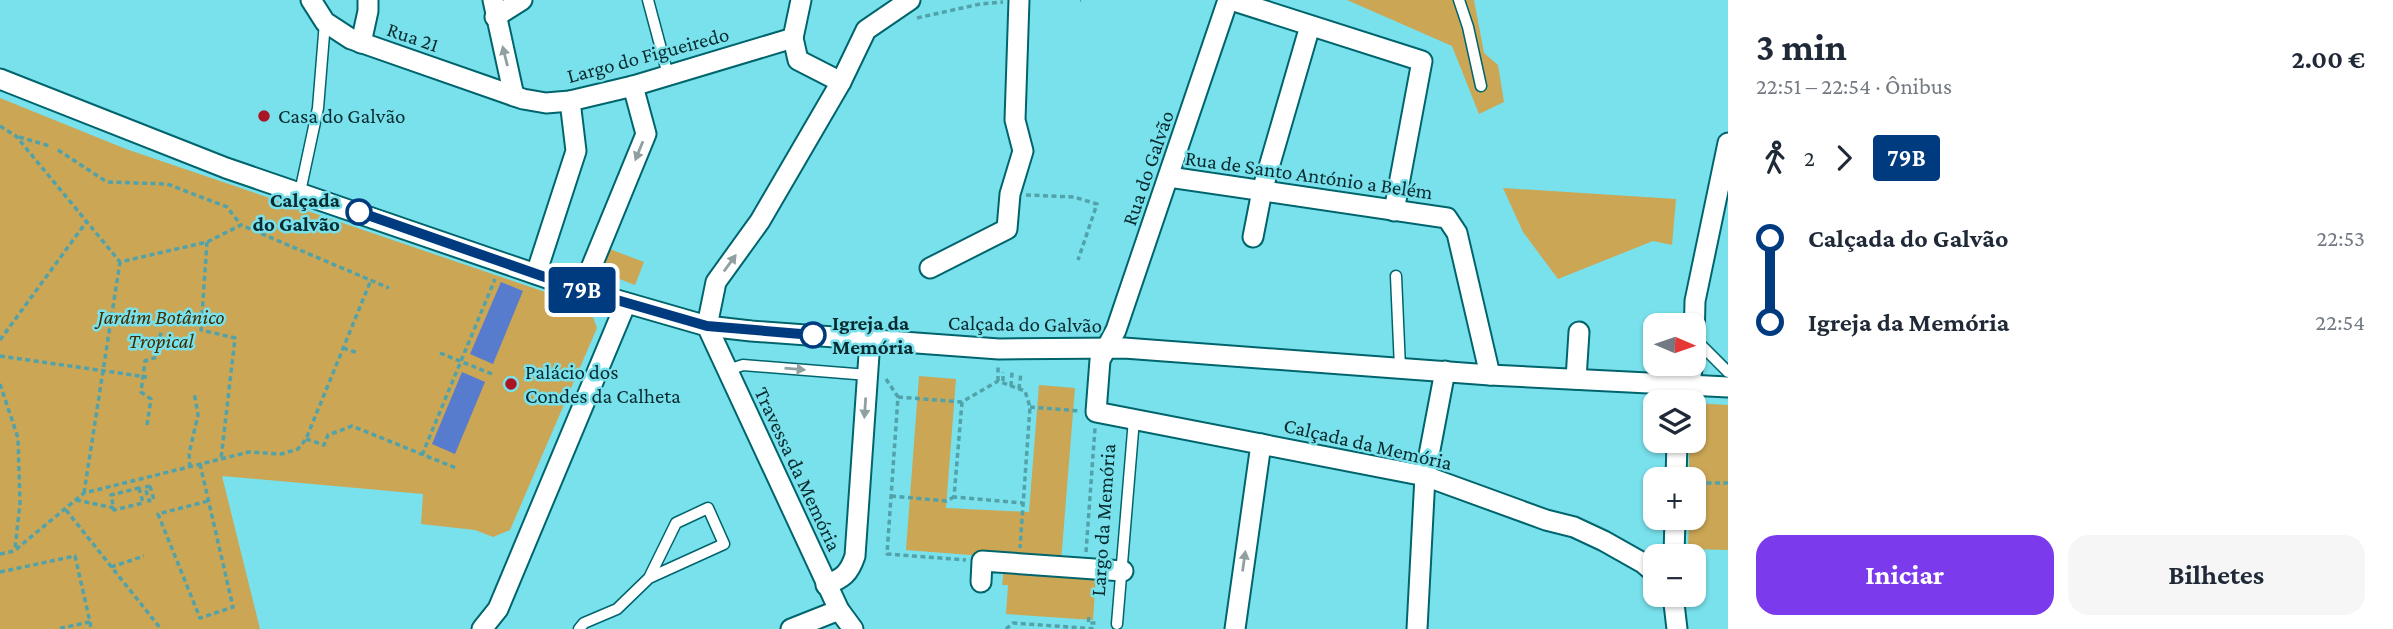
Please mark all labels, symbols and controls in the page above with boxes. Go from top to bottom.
street label: Rua 21 [384,17,442,57]
street label: Largo do Figueiredo [564,22,732,88]
text: 3 min [1756,26,1847,68]
one-way arrow [499,45,510,67]
text: 2.00 € [2291,45,2365,74]
text: 22:51 – 22:54 · Ônibus [1756,73,1952,99]
place label: Casa do Galvão [278,104,406,128]
street label: Rua do Galvão [1117,107,1179,229]
marker: Casa do Galvão [256,108,272,124]
icon: walk [1756,139,1794,177]
icon: forward [1825,139,1863,177]
one-way arrow [634,140,645,161]
text: 79B [1887,144,1926,171]
text: 2 [1804,145,1815,171]
street label: Rua de Santo António a Belém [1184,146,1435,204]
place label: Calçada do Galvão [253,188,341,236]
marker: Calçada do Galvão [346,199,372,225]
text: Calçada do Galvão [1808,224,2008,253]
text: 22:53 [2317,225,2365,251]
one-way arrow [722,254,736,272]
line badge: 79B [542,267,622,313]
text: 79B [563,276,601,303]
park label: Jardim Botânico Tropical [93,305,225,353]
text: Igreja da Memória [1808,308,2009,337]
text: 22:54 [2315,309,2365,335]
place label: Igreja da Memória [832,311,914,359]
street label: Calçada do Galvão [948,311,1102,337]
north arrow [1643,313,1706,376]
map controls [1643,313,1706,607]
marker: Igreja da Memória [800,322,826,348]
place label: Palácio dos Condes da Calheta [525,360,681,408]
one-way arrow [784,364,806,375]
marker: Palácio dos Condes da Calheta [503,376,519,392]
street label: Travessa da Memória [749,383,847,555]
button: layers [1643,390,1706,453]
one-way arrow [860,398,871,420]
street label: Calçada da Memória [1281,413,1455,475]
street label: Largo da Memória [1086,443,1120,597]
button: + [1643,467,1706,530]
button: Iniciar [1756,535,2054,615]
button: Bilhetes [2068,535,2365,615]
button: − [1643,544,1706,607]
one-way arrow [1239,550,1250,572]

